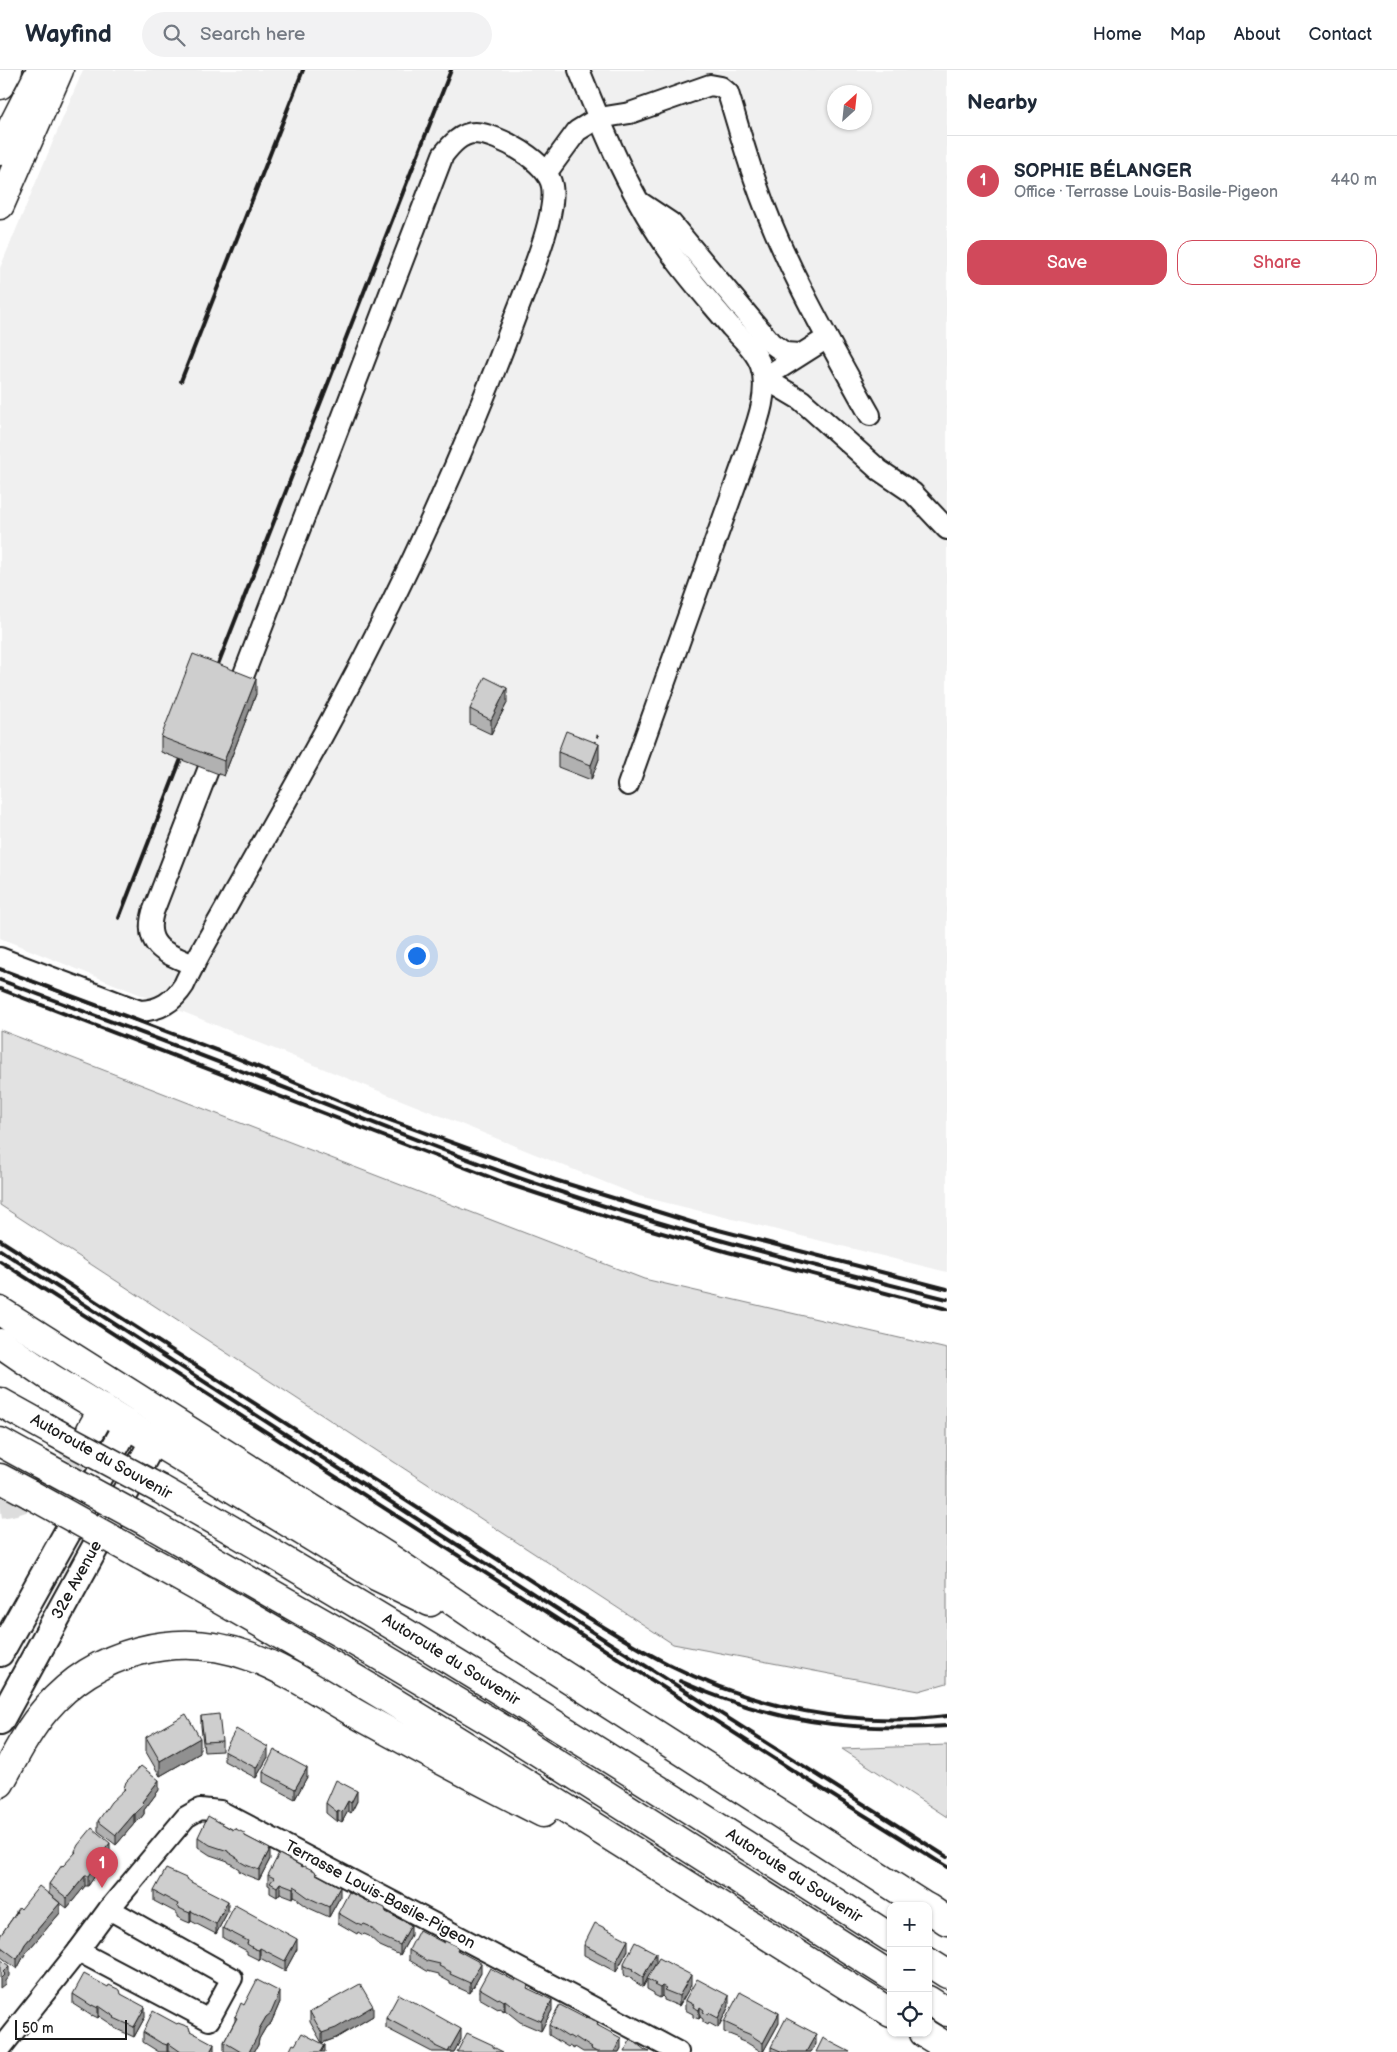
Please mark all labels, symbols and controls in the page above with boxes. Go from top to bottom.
search box [142,12,492,57]
text: Wayfind [25,20,112,49]
icon: search [160,21,188,49]
text: Search here [200,23,305,46]
text: Home [1093,24,1142,45]
text: Map [1170,24,1206,45]
text: About [1234,24,1281,45]
text: Contact [1309,24,1372,45]
north arrow [827,85,872,130]
text: Nearby [967,90,1037,115]
text: SOPHIE BÉLANGER [1014,160,1192,183]
text: 1 [980,171,986,190]
text: 440 m [1331,171,1377,190]
text: Office · Terrasse Louis-Basile-Pigeon [1014,183,1278,202]
button: Save [967,240,1167,285]
button: Share [1177,240,1377,285]
your location [404,943,430,969]
street label: Autoroute du Souvenir [27,1410,175,1504]
street label: 32e Avenue [48,1537,107,1623]
street label: Autoroute du Souvenir [379,1610,524,1710]
street label: Autoroute du Souvenir [722,1825,866,1927]
street label: Terrasse Louis-Basile-Pigeon [282,1837,478,1953]
pin: 1 [86,1847,118,1888]
map controls [887,1902,932,2037]
button: + [887,1902,932,1947]
button: − [887,1947,932,1992]
button: locate [887,1992,932,2037]
scale bar [15,2017,128,2040]
text: 50 m [22,2020,54,2037]

